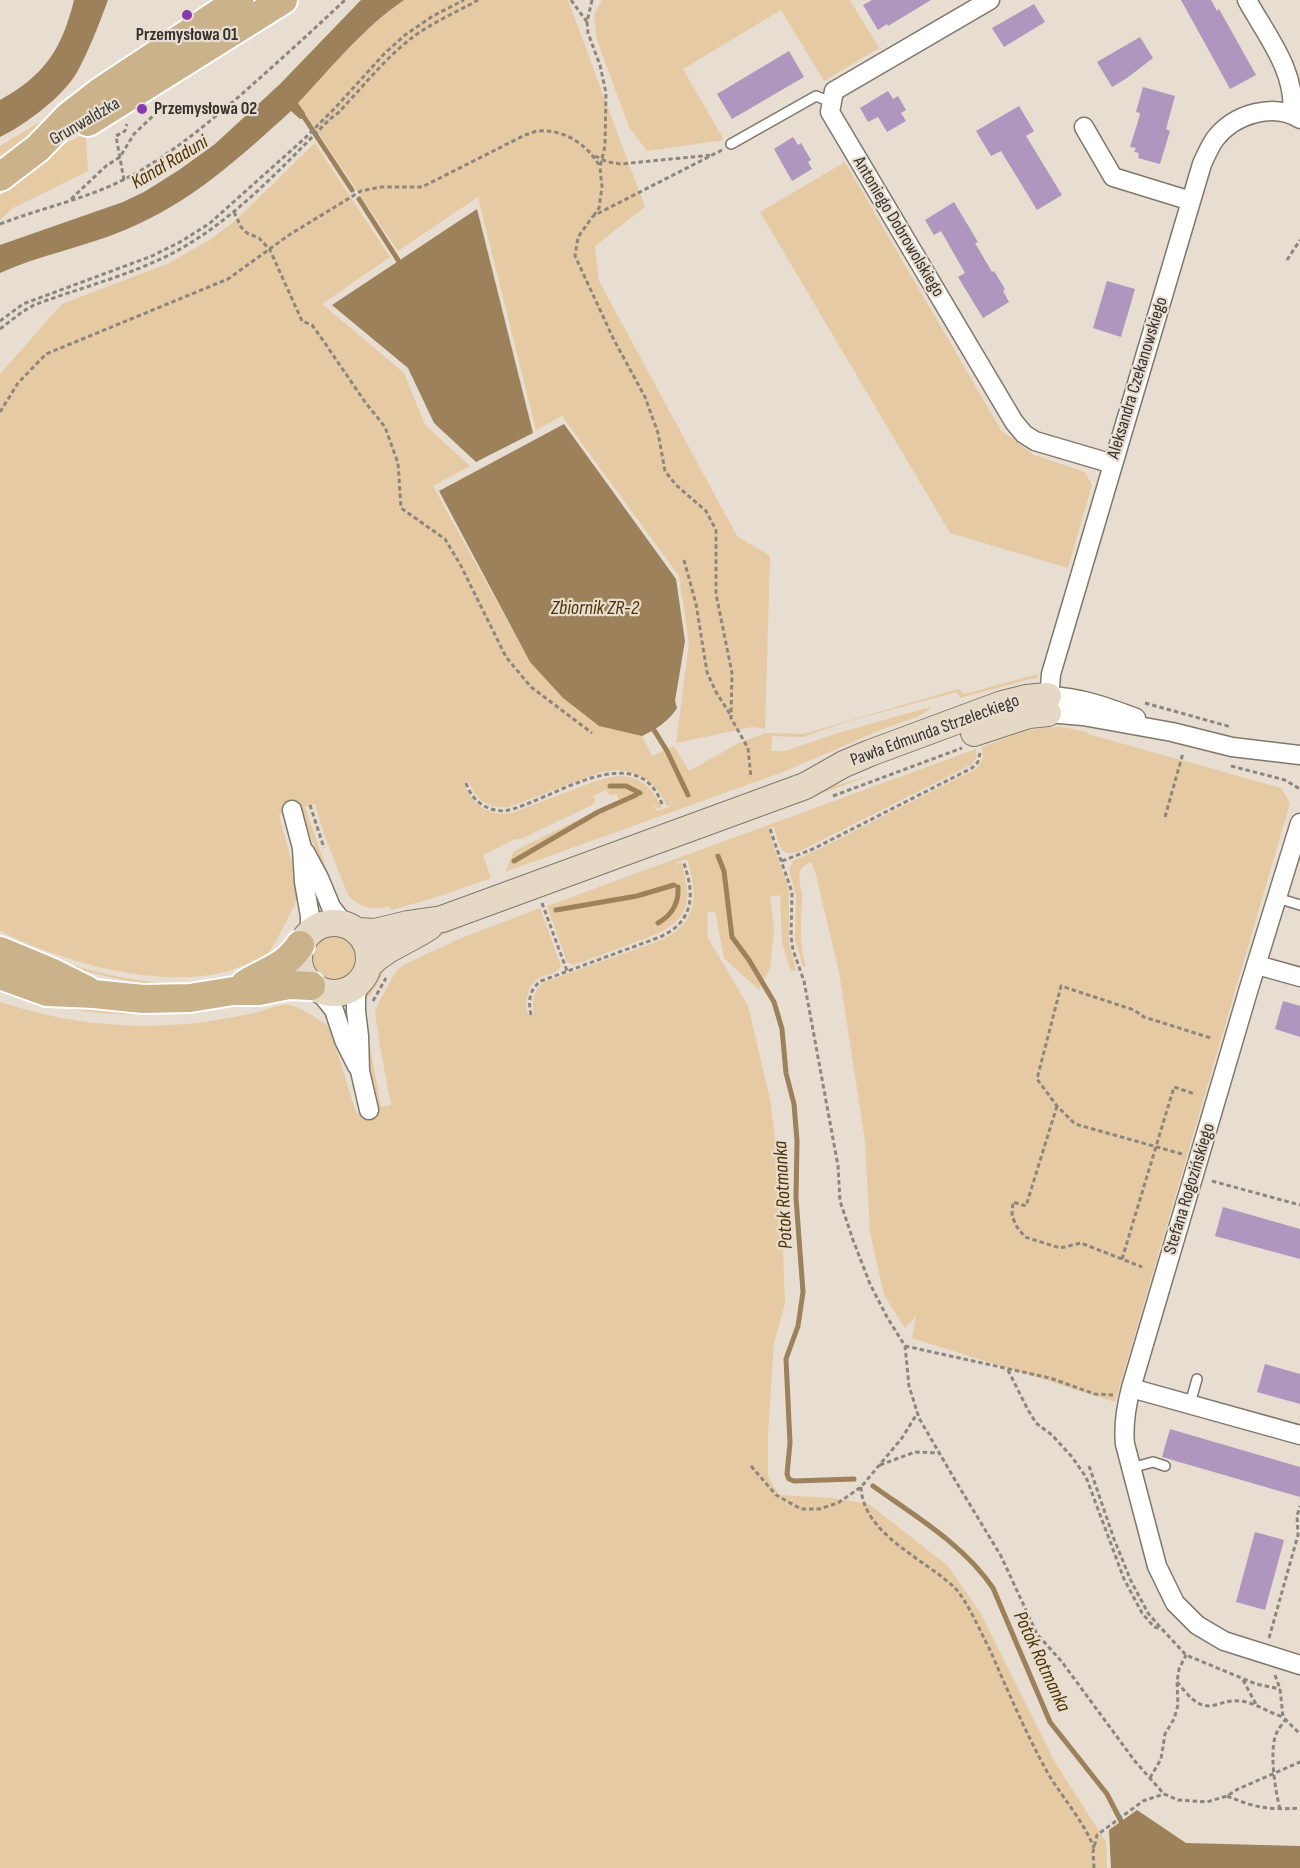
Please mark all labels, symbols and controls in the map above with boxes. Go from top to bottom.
marker: Przemysłowa 01 [180,8,194,22]
place label: Przemysłowa 01 [136,24,238,46]
street label: Grunwaldzka [46,93,124,151]
place label: Przemysłowa 02 [154,98,257,120]
marker: Przemysłowa 02 [135,102,149,116]
water label: Kanał Raduni [127,131,213,195]
street label: Antoniego Dobrowolskiego [848,153,948,301]
street label: Aleksandra Czekanowskiego [1103,295,1173,461]
water label: Zbiornik ZR-2 [551,597,639,621]
street label: Pawła Edmunda Strzeleckiego [848,690,1022,772]
street label: Stefana Rogozińskiego [1160,1121,1220,1257]
water label: Potok Rotmanka [769,1140,799,1250]
water label: Potok Rotmanka [1007,1608,1075,1716]

